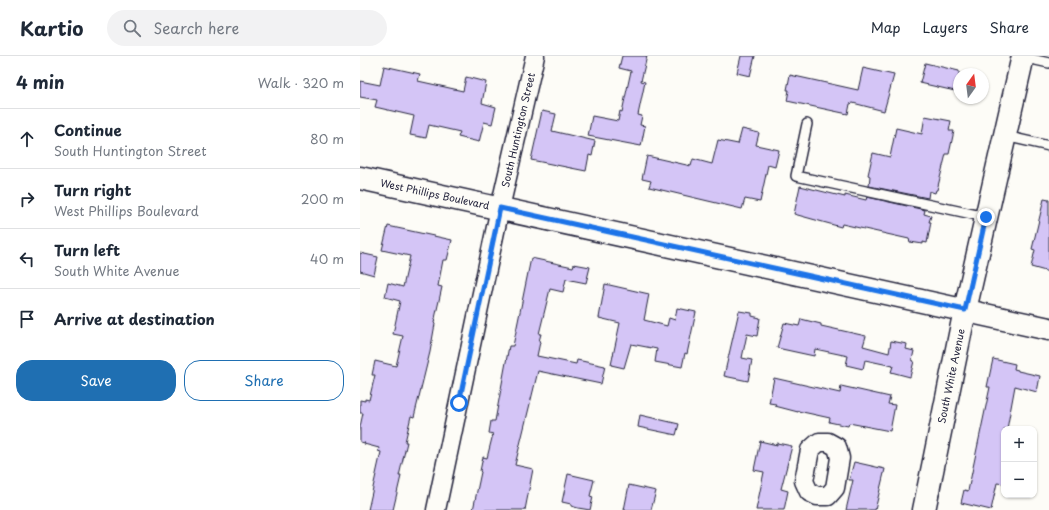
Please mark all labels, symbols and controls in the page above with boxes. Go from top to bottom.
search box [107,10,387,46]
text: Kartio [20,14,83,42]
text: Search here [153,16,239,39]
icon: search [121,17,143,39]
text: Map [871,17,901,38]
text: Layers [923,17,968,38]
text: Share [990,17,1029,38]
north arrow [953,68,989,104]
text: 4 min [16,69,64,95]
street label: South Huntington Street [497,71,538,189]
text: Walk · 320 m [258,73,344,92]
text: Continue [54,118,122,141]
icon: ahead [16,128,38,150]
text: 80 m [310,129,344,148]
text: South Huntington Street [54,141,207,160]
street label: West Phillips Boulevard [379,175,491,212]
text: Turn right [54,178,131,201]
icon: right [16,188,38,210]
text: 200 m [301,189,344,208]
text: West Phillips Boulevard [54,201,199,220]
route end [977,208,995,226]
text: Turn left [54,238,120,261]
icon: left [16,248,38,270]
text: 40 m [310,249,344,268]
text: South White Avenue [54,261,179,280]
text: Arrive at destination [54,307,215,330]
icon: arrive [16,308,38,330]
street label: South White Avenue [933,327,968,425]
button: Save [16,360,176,401]
button: Share [184,360,344,401]
route start [450,394,468,412]
map controls [1001,426,1037,498]
button: + [1001,426,1037,462]
button: − [1001,462,1037,498]

